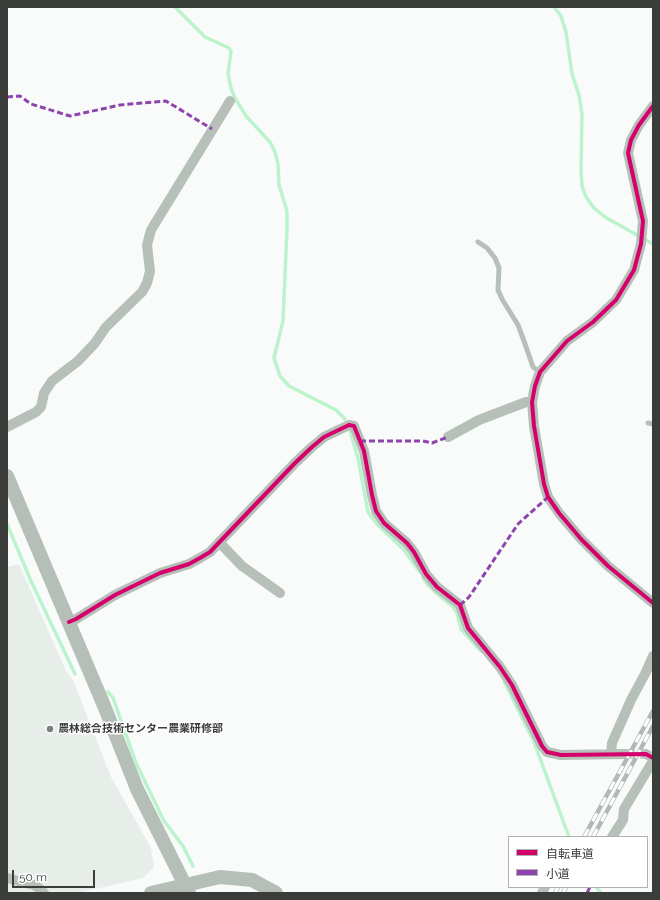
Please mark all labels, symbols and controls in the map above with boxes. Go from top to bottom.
place label: 農林総合技術センター農業研修部 [58,722,223,736]
marker: 農林総合技術センター農業研修部 [45,724,55,734]
legend [508,836,648,888]
text: 自転車道 [546,847,594,861]
scale bar [14,862,97,888]
text: 小道 [546,867,570,881]
text: 50 m [19,870,47,884]

